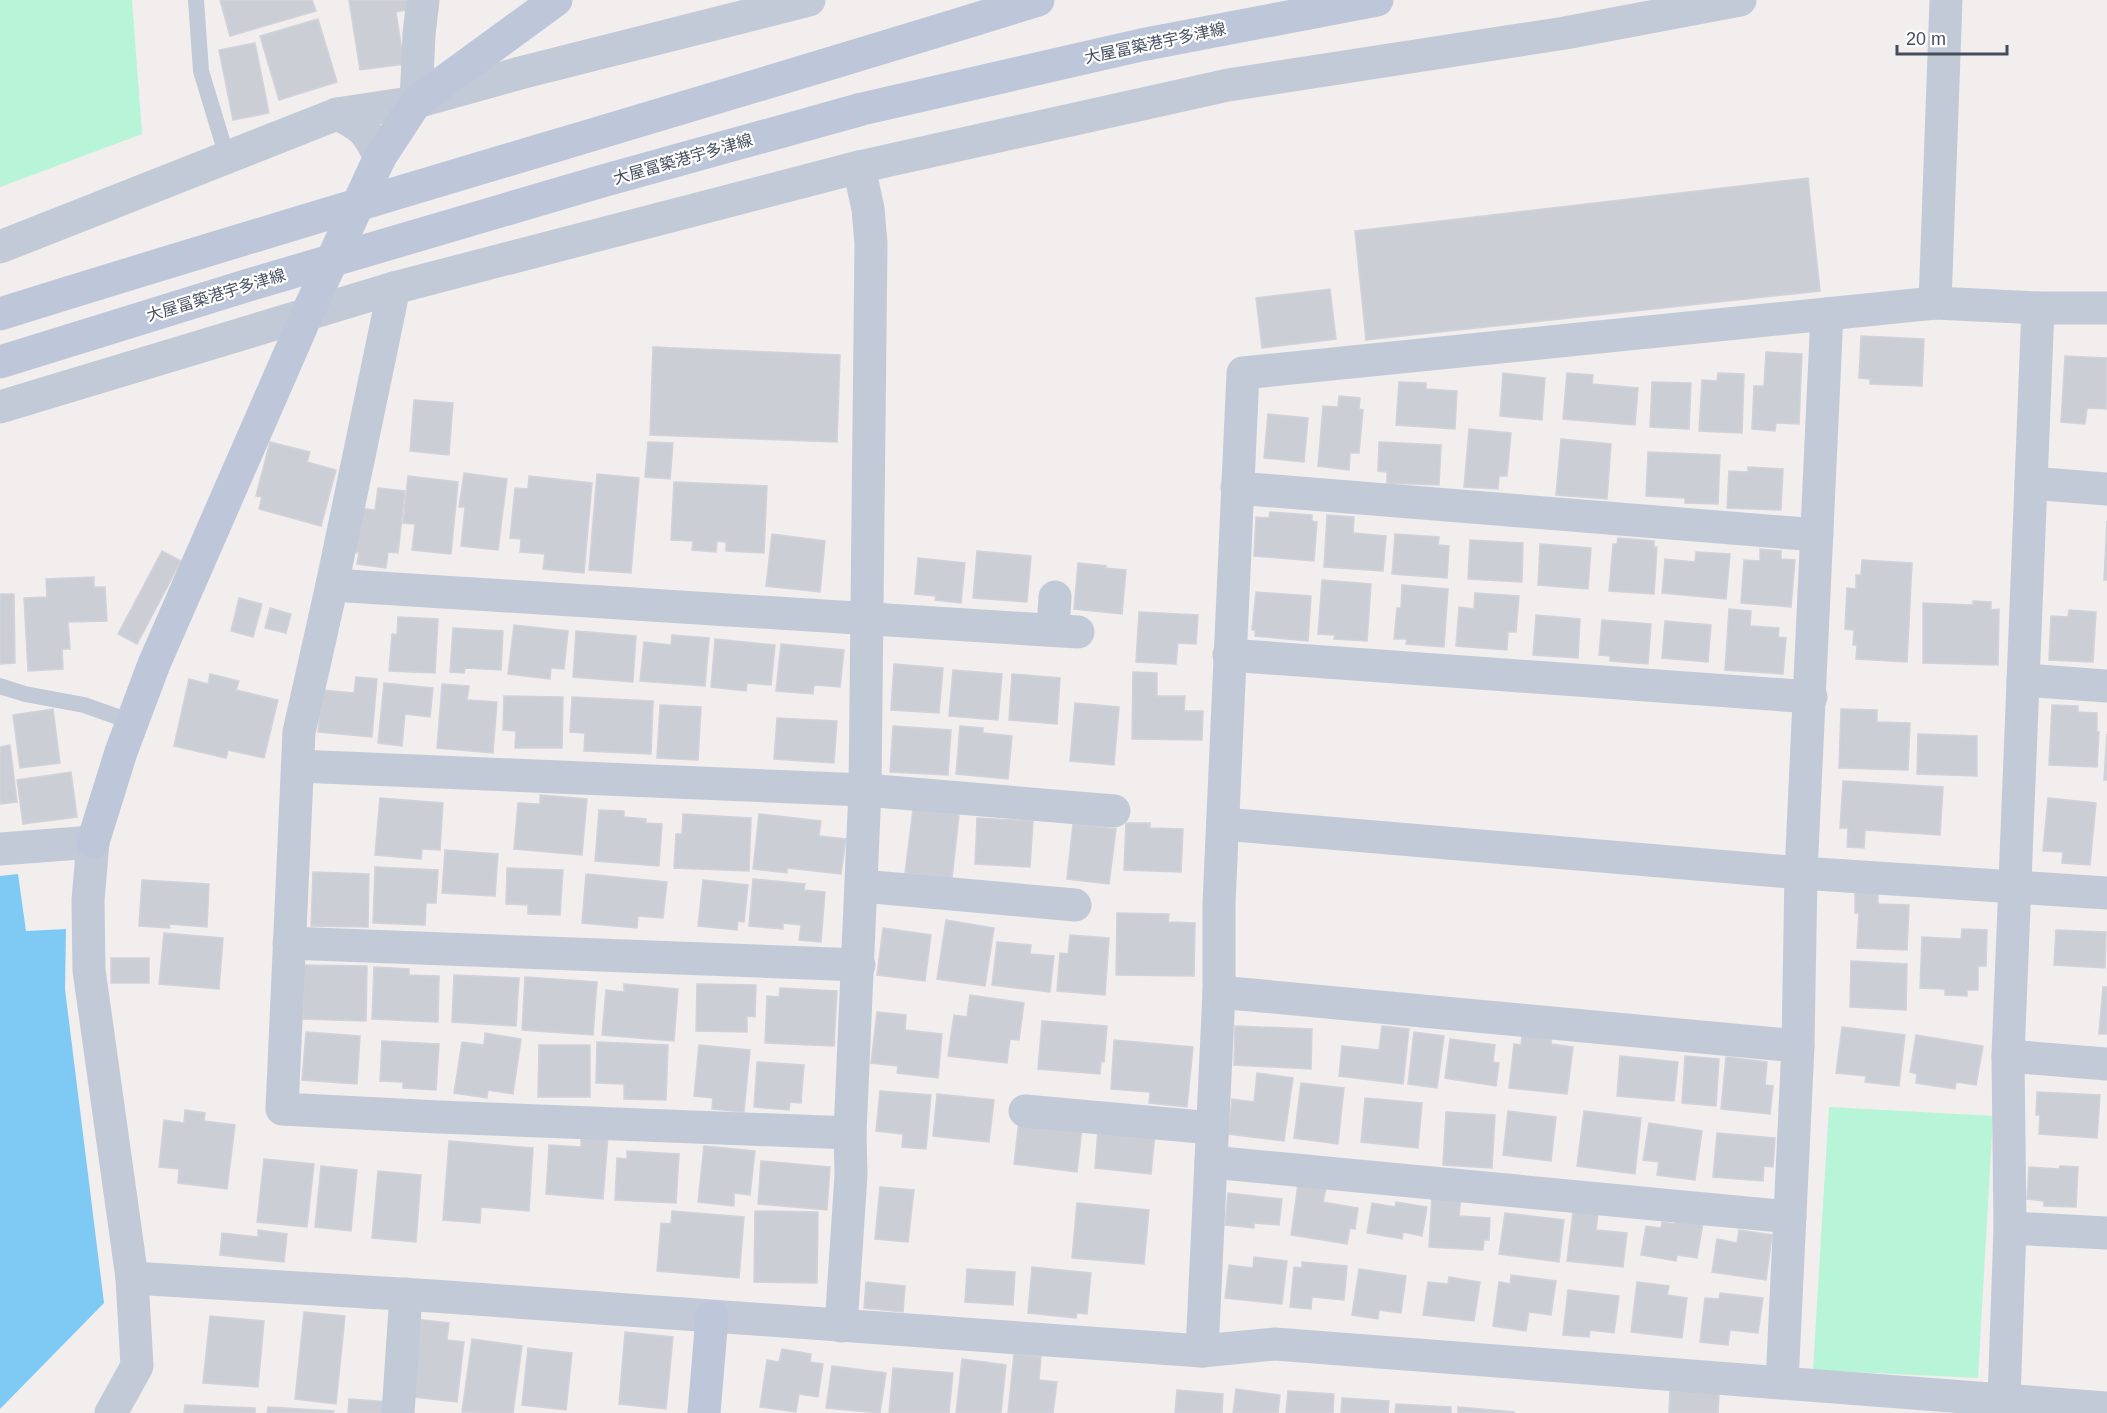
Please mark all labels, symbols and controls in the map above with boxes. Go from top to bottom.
scale bar [1897,18,2006,56]
street label: 大屋冨築港宇多津線 [1083,20,1227,66]
text: 20 m [1906,29,1946,49]
street label: 大屋冨築港宇多津線 [611,131,755,187]
street label: 大屋冨築港宇多津線 [145,266,287,324]

